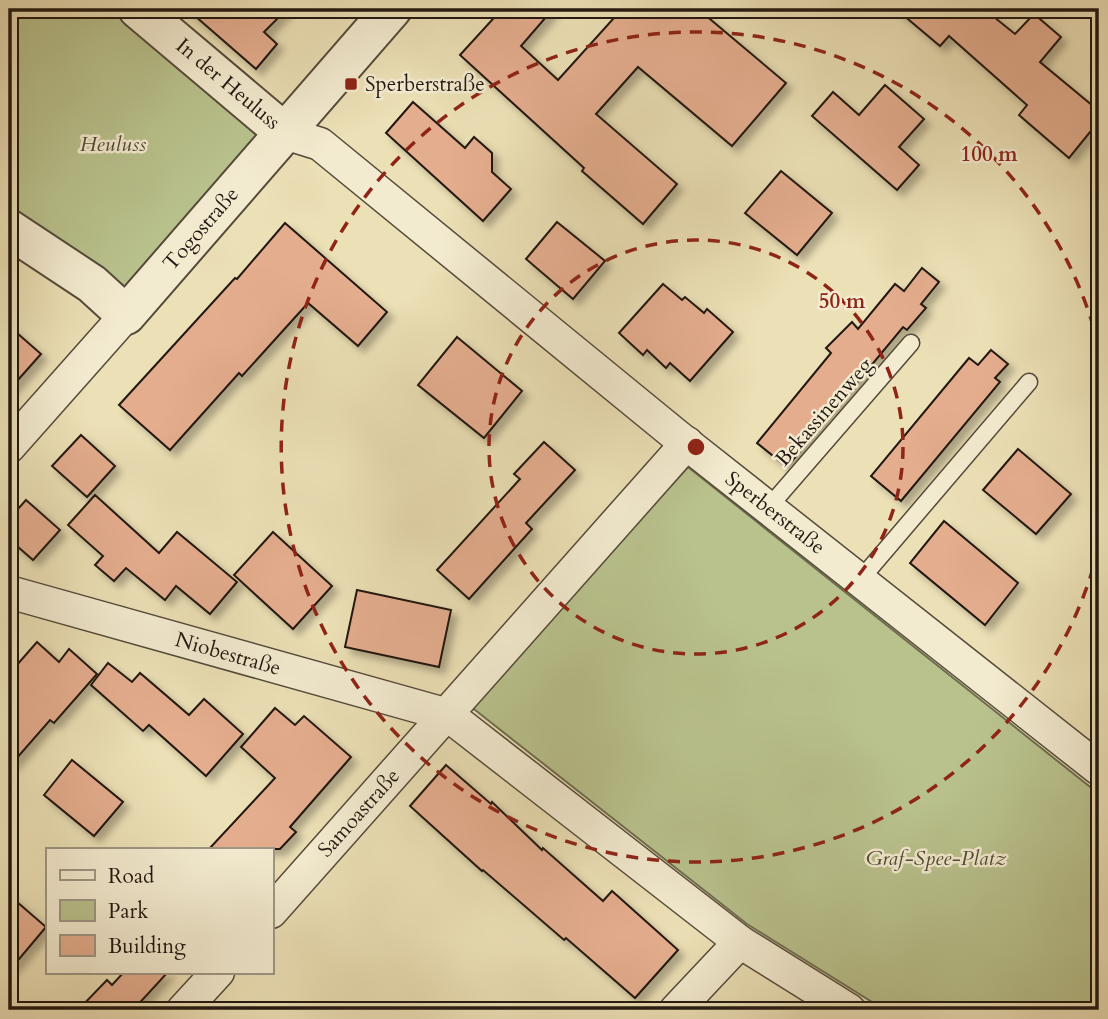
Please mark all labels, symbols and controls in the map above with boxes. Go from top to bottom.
street label: In der Heuluss [170,32,286,136]
place label: Sperberstraße [365,70,485,99]
marker: Sperberstraße [343,76,359,92]
park label: Heuluss [80,130,146,159]
text: 100 m [960,140,1018,169]
street label: Togostraße [156,181,246,277]
text: 50 m [819,287,866,316]
street label: Bekassinenweg [769,351,880,473]
centre of rings [684,435,708,459]
street label: Sperberstraße [719,465,831,561]
street label: Niobestraße [172,625,284,683]
street label: Samoastraße [311,762,407,864]
park label: Graf-Spee-Platz [866,844,1006,873]
legend [46,848,273,974]
text: Road [108,862,154,891]
text: Park [108,897,149,926]
text: Building [108,932,186,961]

